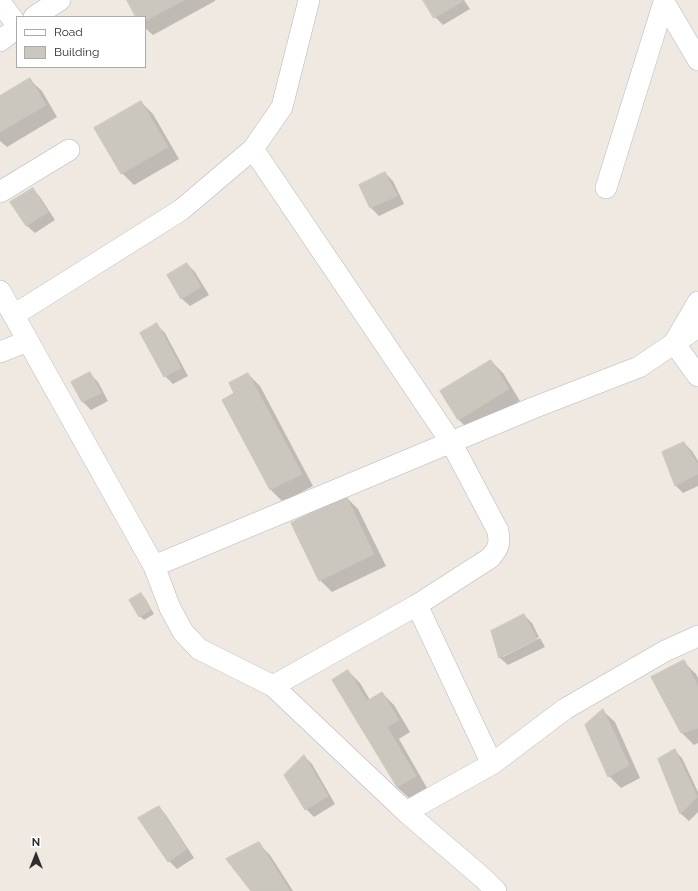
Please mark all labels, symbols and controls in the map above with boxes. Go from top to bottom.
legend [16,16,146,68]
text: Road [54,25,83,39]
text: Building [54,45,100,59]
north arrow [16,835,56,875]
text: N [32,836,40,849]

